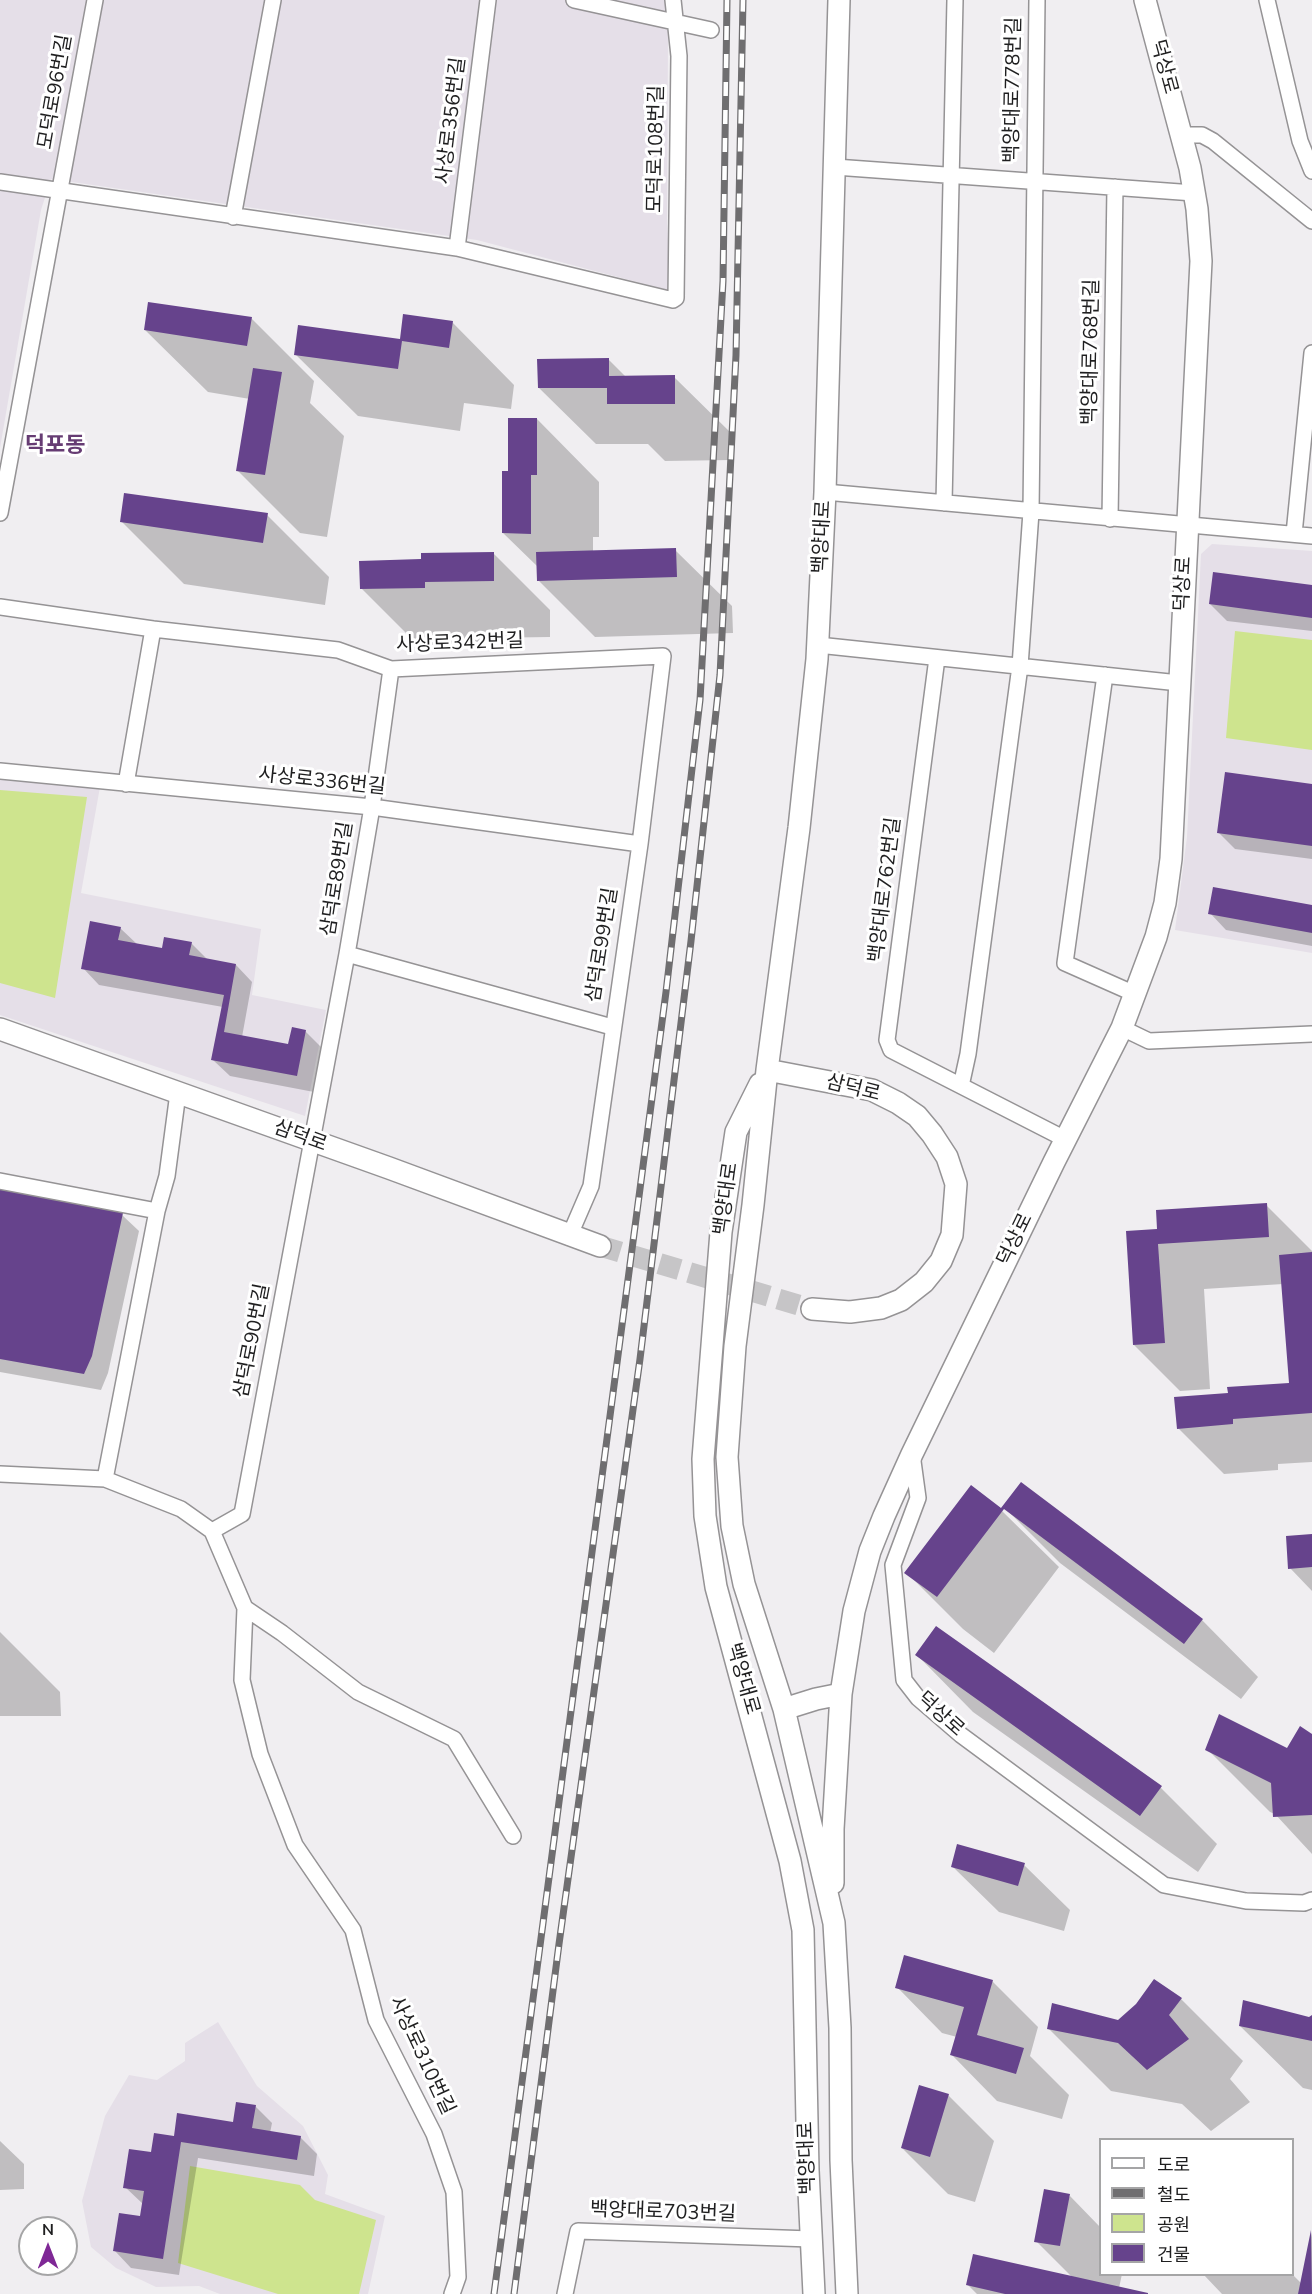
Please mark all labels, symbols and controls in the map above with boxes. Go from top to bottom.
street label: 백양대로778번길 [1001,17,1027,163]
street label: 모덕로96번길 [34,33,78,151]
street label: 덕상로 [1144,37,1182,97]
street label: 사상로356번길 [432,56,472,186]
street label: 모덕로108번길 [644,85,670,213]
street label: 백양대로768번길 [1079,279,1105,425]
district label: 덕포동 [25,434,85,460]
street label: 백양대로 [809,500,837,574]
street label: 덕상로 [1171,556,1197,612]
street label: 사상로342번길 [396,630,524,658]
street label: 사상로336번길 [257,763,387,801]
street label: 백양대로762번길 [865,816,907,964]
street label: 삼덕로89번길 [317,820,359,938]
street label: 삼덕로99번길 [582,886,624,1004]
street label: 삼덕로 [823,1071,883,1107]
street label: 삼덕로 [270,1116,330,1158]
street label: 백양대로 [710,1161,744,1237]
street label: 덕상로 [993,1210,1039,1270]
street label: 삼덕로90번길 [230,1282,276,1400]
street label: 백양대로 [720,1640,764,1718]
street label: 덕상로 [911,1688,969,1742]
street label: 사상로310번길 [383,1993,459,2119]
street label: 백양대로 [795,2121,821,2195]
legend [1099,2138,1294,2276]
text: 도로 [1157,2153,1190,2177]
text: 철도 [1157,2183,1190,2207]
street label: 백양대로703번길 [589,2198,737,2228]
text: 공원 [1157,2213,1190,2237]
north arrow [18,2216,78,2276]
text: N [42,2219,54,2241]
text: 건물 [1157,2243,1190,2267]

